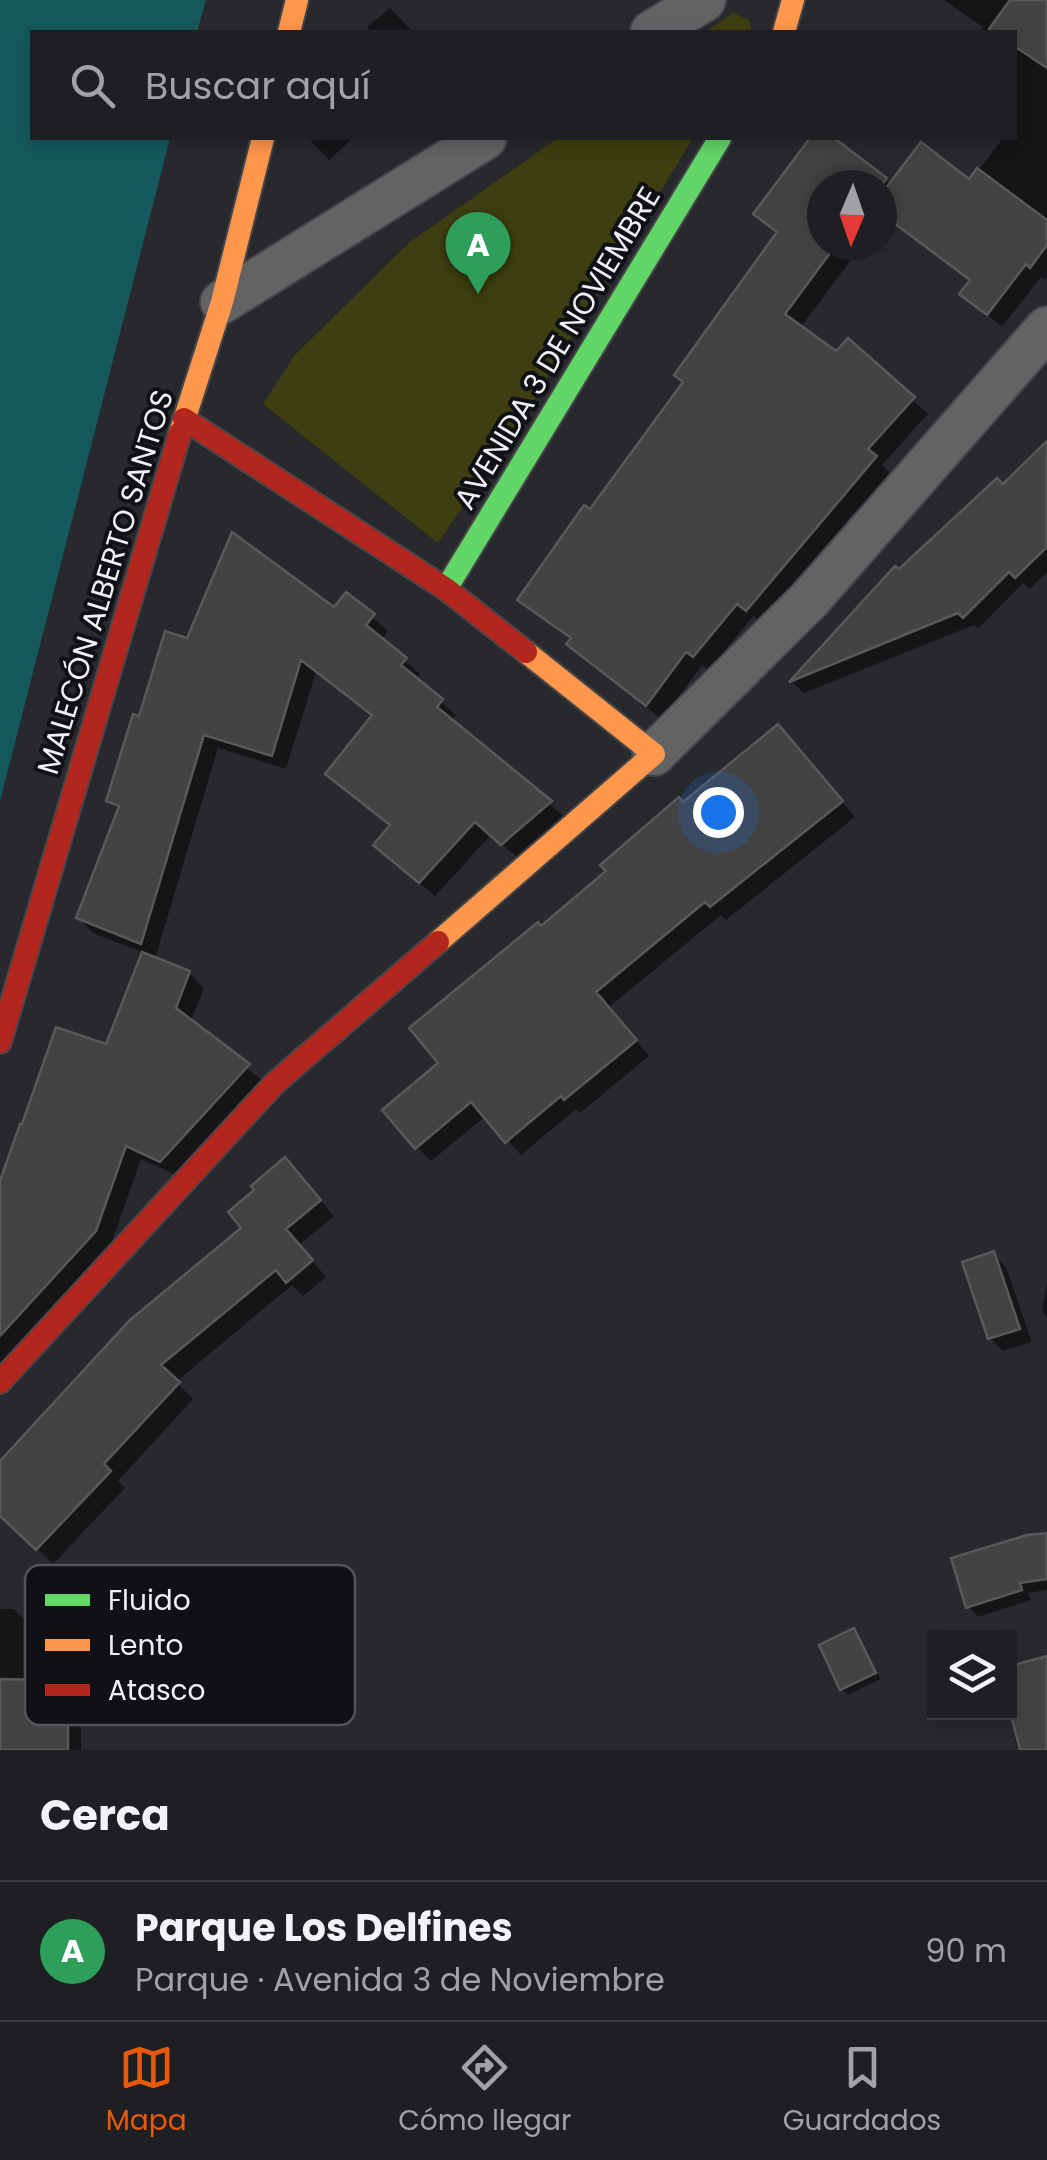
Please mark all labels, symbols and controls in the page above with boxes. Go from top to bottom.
search box [30,30,1017,140]
icon: search [65,58,120,113]
text: Buscar aquí [145,59,371,112]
north arrow [807,170,897,260]
street label: AVENIDA 3 DE NOVIEMBRE [446,180,668,516]
pin: A [446,212,510,294]
street label: MALECÓN ALBERTO SANTOS [26,385,184,779]
your location [693,787,744,838]
legend [25,1565,355,1725]
text: Fluido [108,1581,191,1620]
text: Lento [108,1626,184,1665]
map controls [927,1630,1017,1720]
button: layers [927,1630,1017,1720]
text: Atasco [108,1671,206,1710]
text: Cerca [40,1786,170,1845]
text: Parque Los Delfines [135,1901,513,1954]
text: A [61,1928,84,1973]
text: 90 m [925,1928,1007,1973]
text: Parque · Avenida 3 de Noviembre [135,1957,665,2002]
tab: Mapa [106,2040,187,2142]
tab: Cómo llegar [398,2040,571,2142]
tab: Guardados [783,2040,941,2142]

